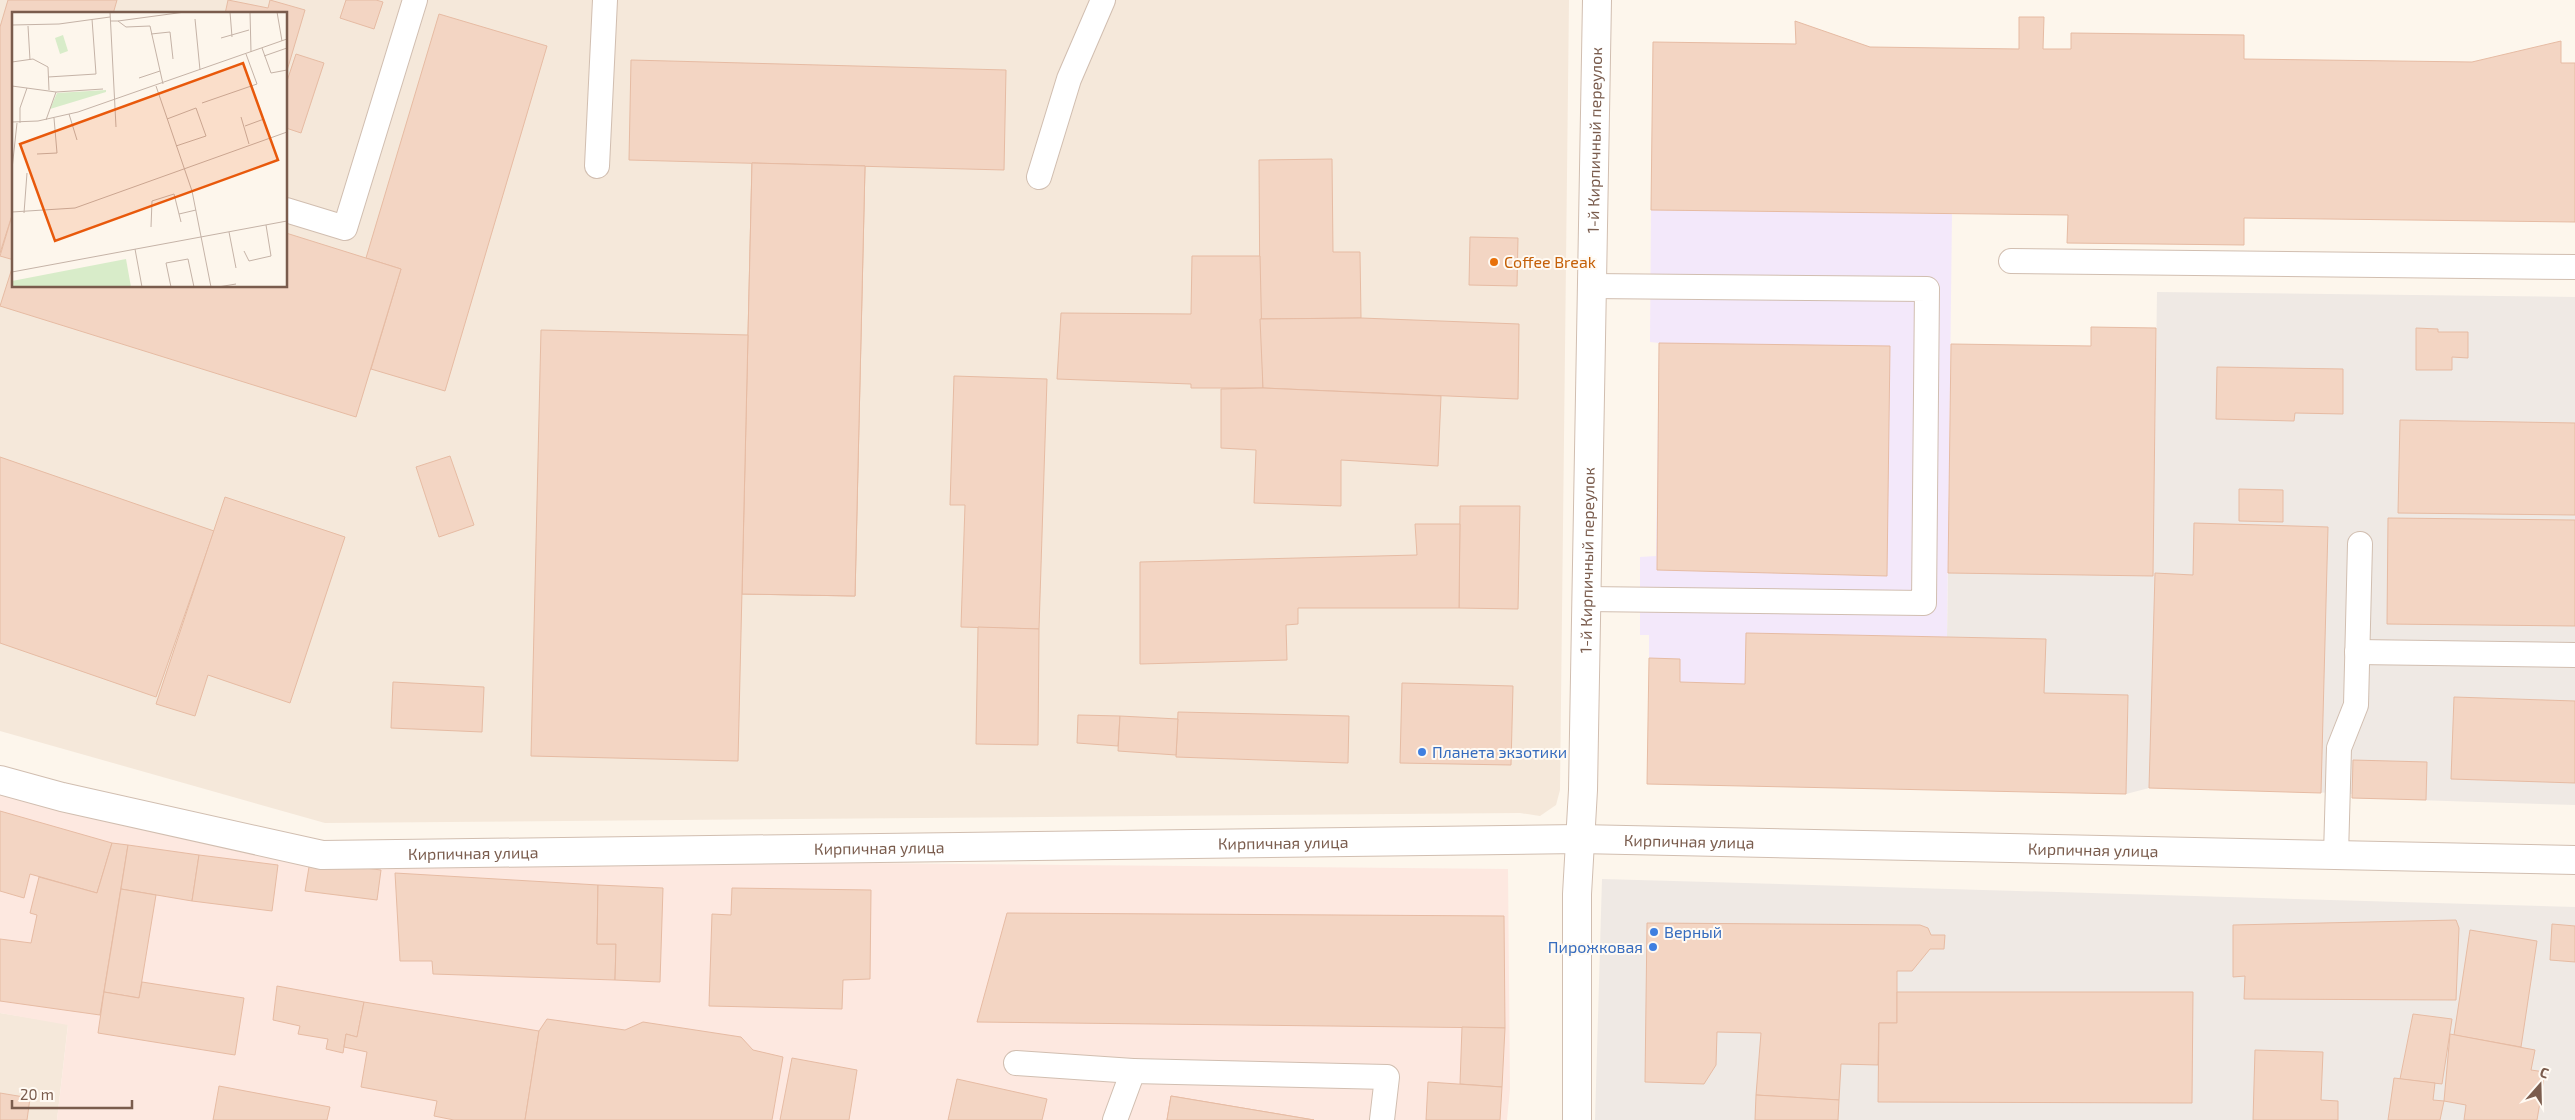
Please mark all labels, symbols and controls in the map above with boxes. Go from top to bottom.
inset map [12,12,288,288]
street label: 1-й Кирпичный переулок [1583,47,1606,234]
place label: Coffee Break [1504,252,1596,271]
marker: Coffee Break [1488,256,1500,268]
street label: 1-й Кирпичный переулок [1575,466,1598,654]
place label: Планета экзотики [1432,742,1567,761]
marker: Планета экзотики [1416,746,1428,758]
street label: Кирпичная улица [1624,830,1755,852]
street label: Кирпичная улица [1218,832,1349,853]
street label: Кирпичная улица [814,837,945,858]
street label: Кирпичная улица [2028,838,2159,860]
street label: Кирпичная улица [408,842,539,863]
place label: Верный [1664,922,1722,941]
marker: Верный [1648,926,1660,938]
place label: Пирожковая [1548,937,1643,956]
marker: Пирожковая [1647,941,1659,953]
north arrow [2515,1060,2565,1110]
text: С [2538,1063,2551,1082]
scale bar [12,1078,132,1110]
text: 20 m [20,1085,54,1103]

